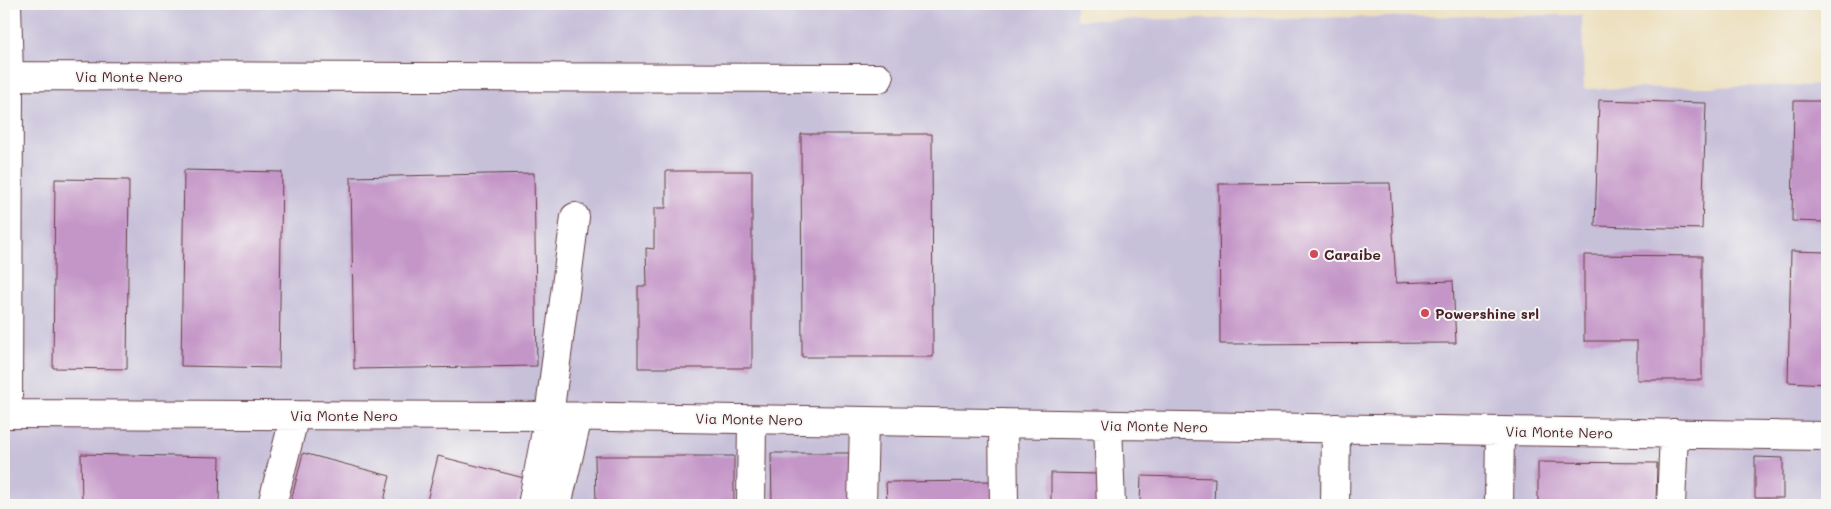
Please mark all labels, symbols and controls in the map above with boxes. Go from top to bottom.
street label: Via Monte Nero [75,67,183,86]
place label: Caraibe [1324,245,1381,264]
marker: Caraibe [1308,248,1320,260]
place label: Powershine srl [1435,304,1539,323]
marker: Powershine srl [1419,307,1431,319]
street label: Via Monte Nero [290,406,398,425]
street label: Via Monte Nero [695,409,803,429]
street label: Via Monte Nero [1100,416,1208,436]
street label: Via Monte Nero [1505,422,1613,442]

